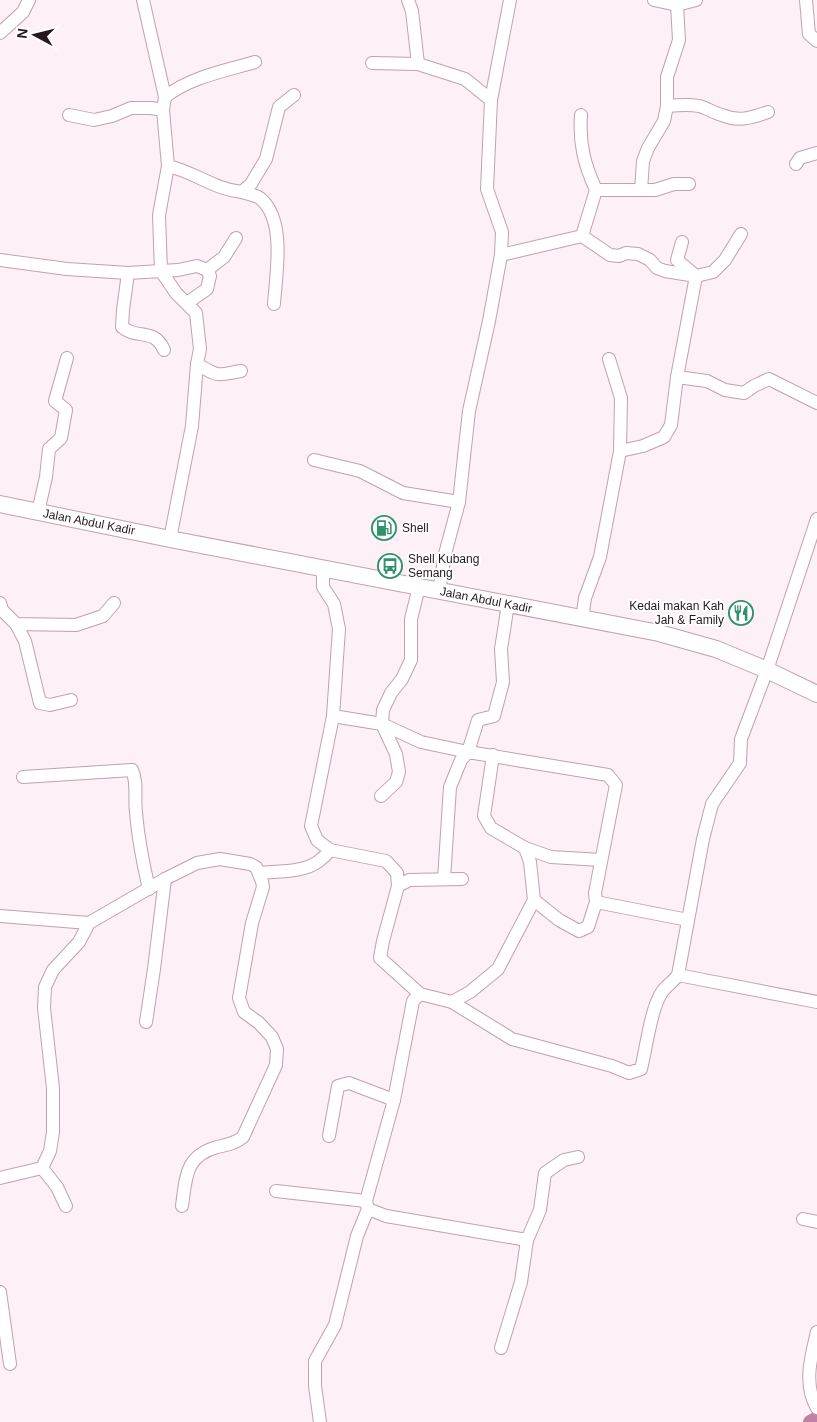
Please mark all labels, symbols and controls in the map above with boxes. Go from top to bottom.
north arrow [10,10,60,60]
text: N [14,27,31,39]
street label: Jalan Abdul Kadir [42,506,136,538]
fuel station icon: Shell [371,515,397,541]
place label: Shell [402,521,429,535]
place label: Shell Kubang Semang [408,552,479,580]
bus stop icon: Shell Kubang Semang [377,553,403,579]
street label: Jalan Abdul Kadir [439,584,533,616]
place label: Kedai makan Kah Jah & Family [629,599,724,627]
restaurant icon: Kedai makan Kah Jah & Family [728,600,754,626]

